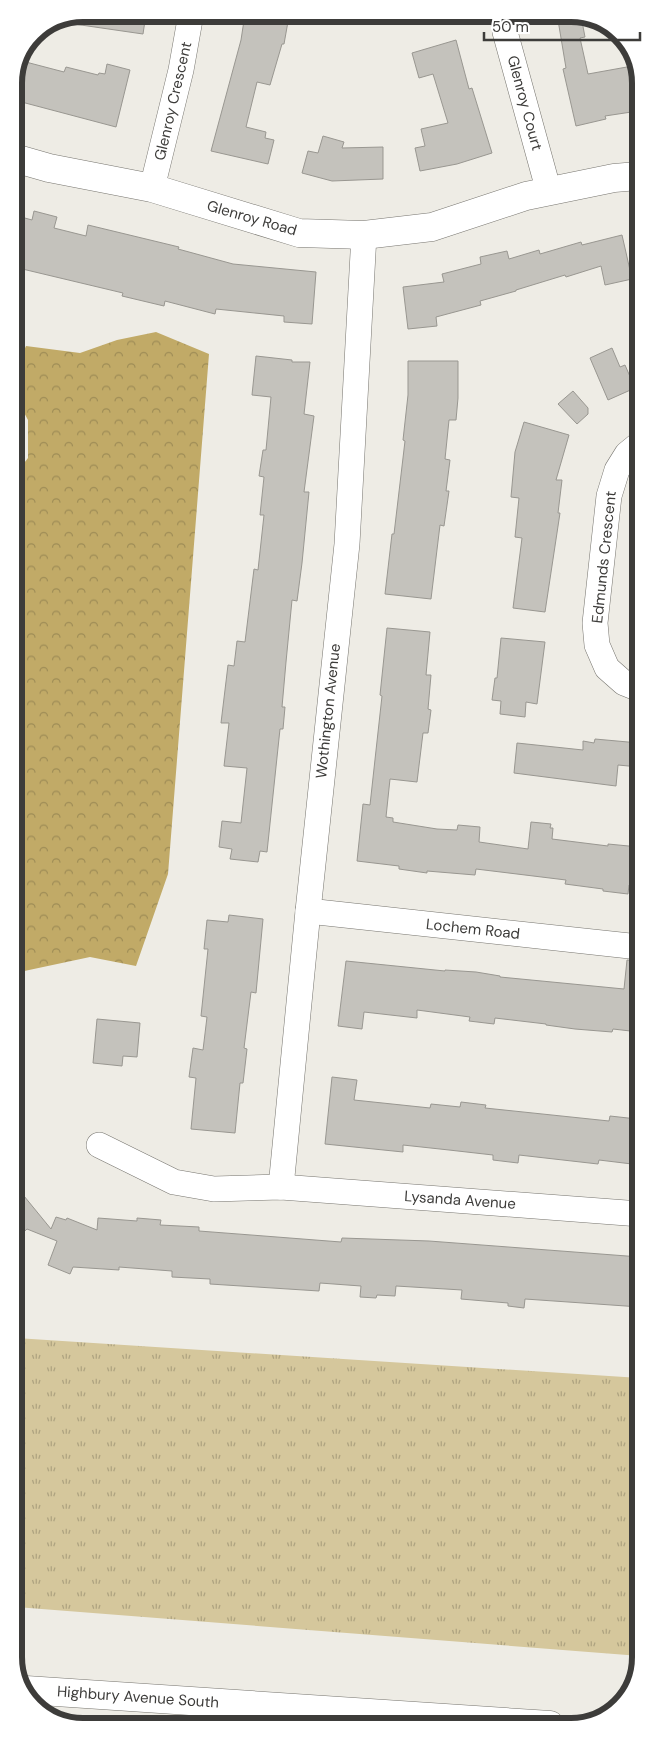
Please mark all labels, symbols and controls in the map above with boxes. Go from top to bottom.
scale bar [484,10,640,42]
text: 50 m [492,17,529,37]
street label: Glenroy Crescent [150,39,196,162]
street label: Glenroy Court [503,53,547,153]
street label: Glenroy Road [205,196,299,240]
street label: Edmunds Crescent [587,490,621,624]
street label: Wothington Avenue [311,643,345,779]
street label: Lochem Road [425,914,521,944]
street label: Lysanda Avenue [404,1186,516,1214]
street label: Highbury Avenue South [56,1681,220,1713]

